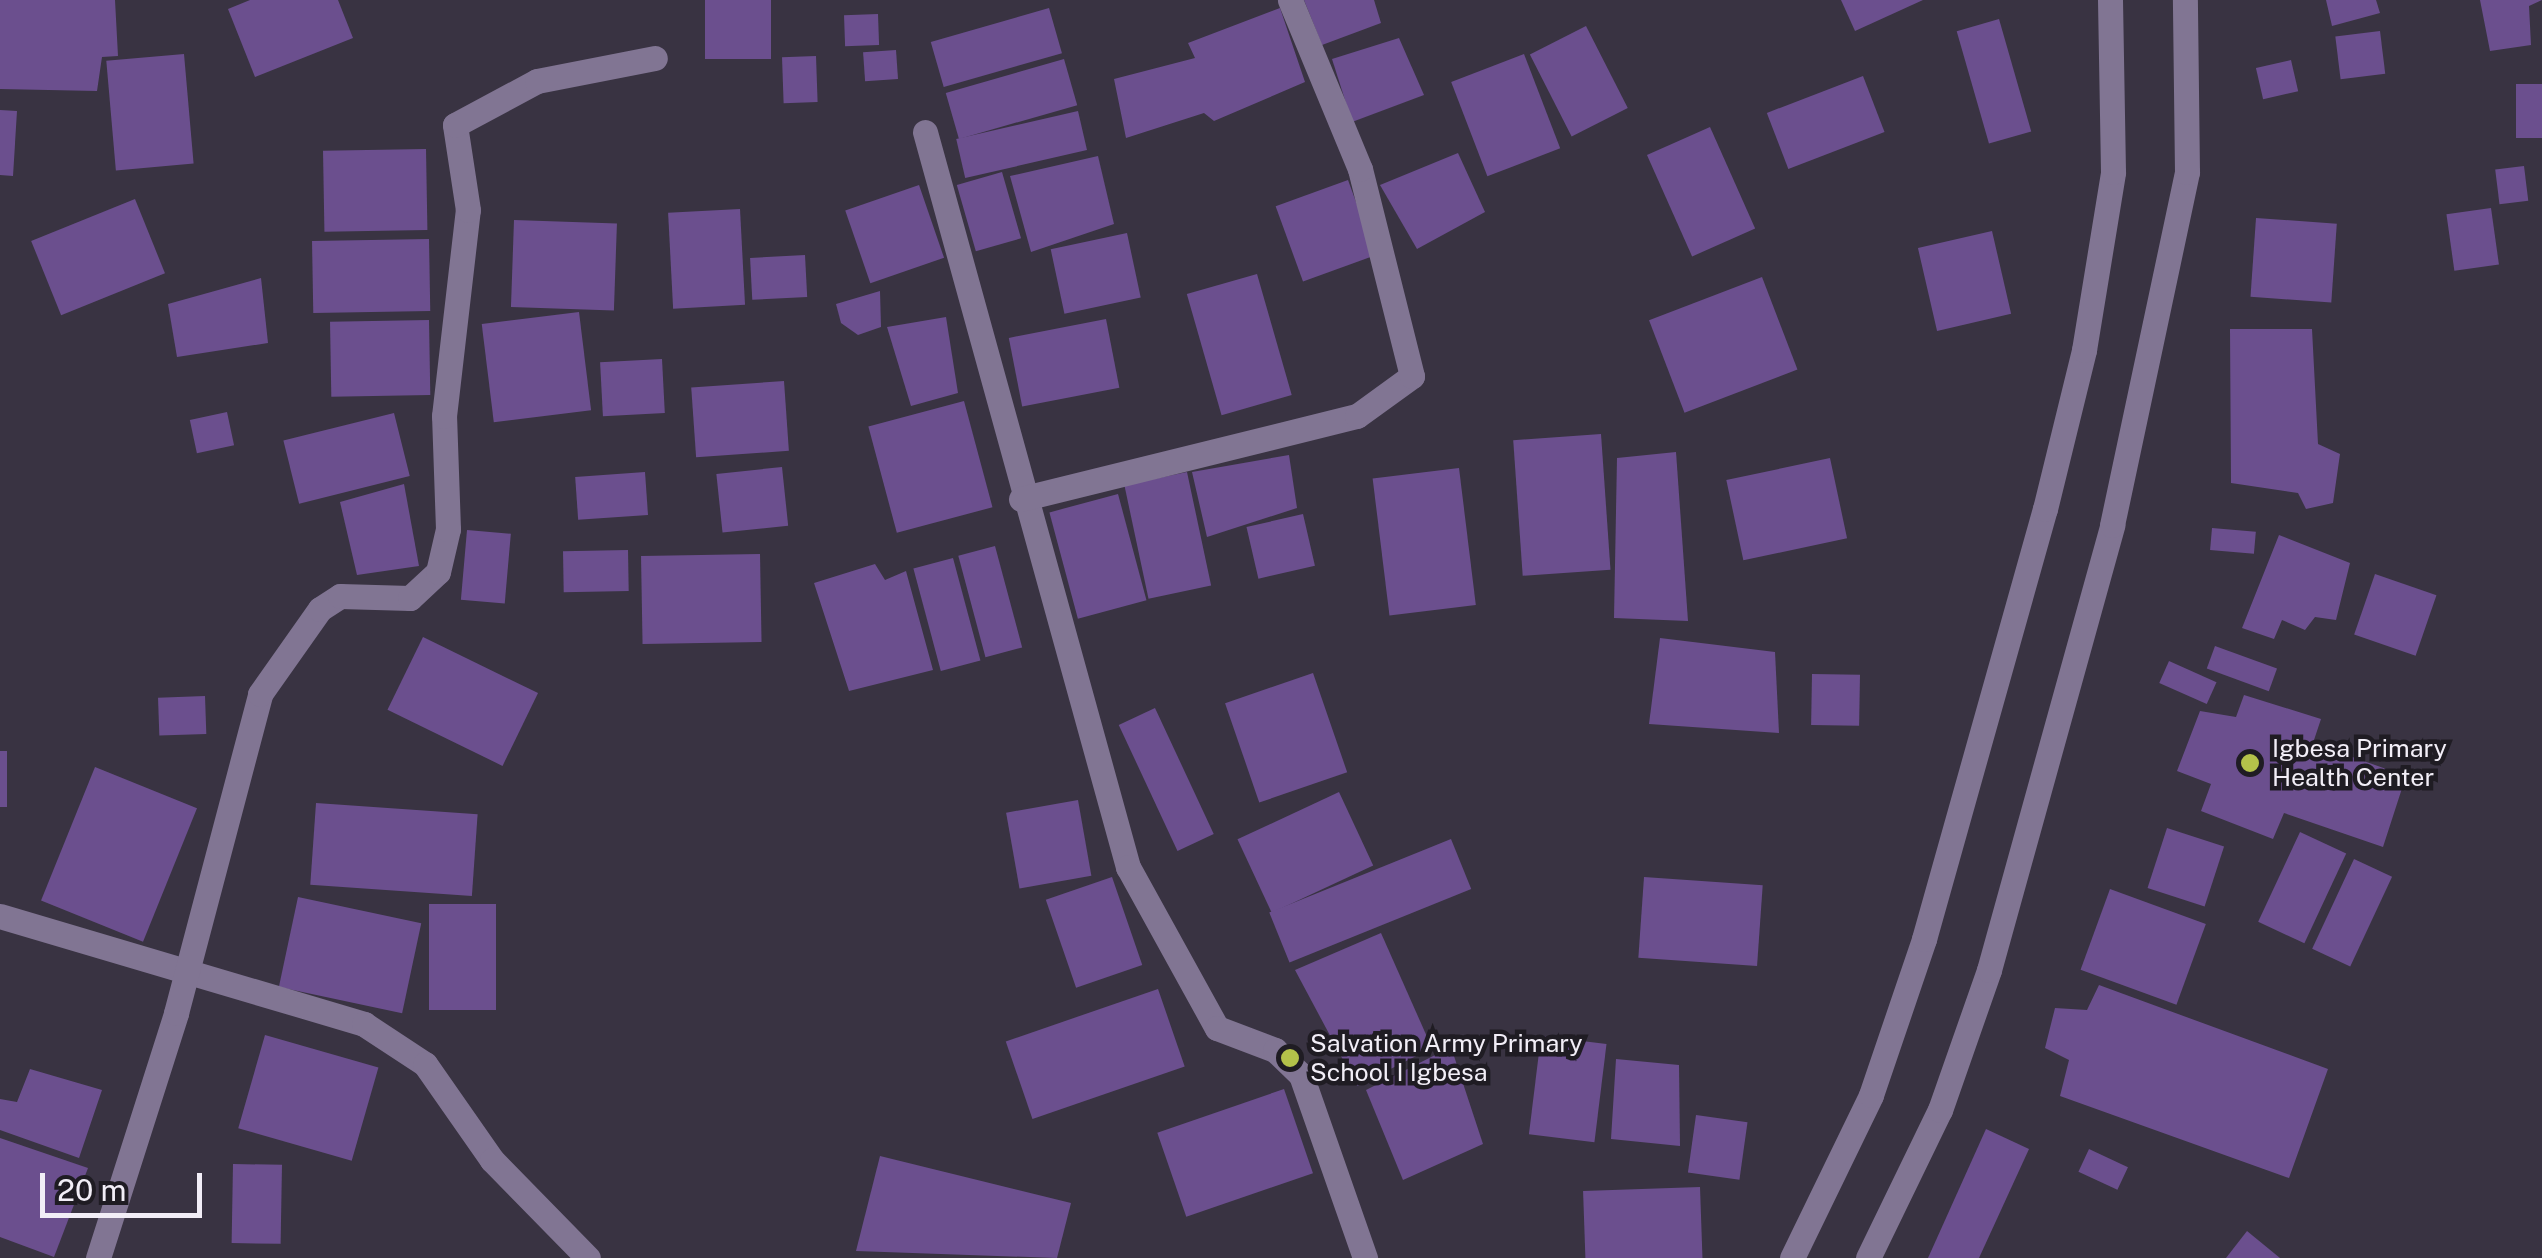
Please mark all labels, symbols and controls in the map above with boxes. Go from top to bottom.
place label: Igbesa Primary Health Center [2272,734,2447,793]
marker: Igbesa Primary Health Center [2237,750,2263,776]
place label: Salvation Army Primary School I Igbesa [1310,1029,1583,1088]
marker: Salvation Army Primary School I Igbesa [1279,1047,1301,1069]
scale bar [45,1153,208,1215]
text: 20 m [57,1172,126,1208]

